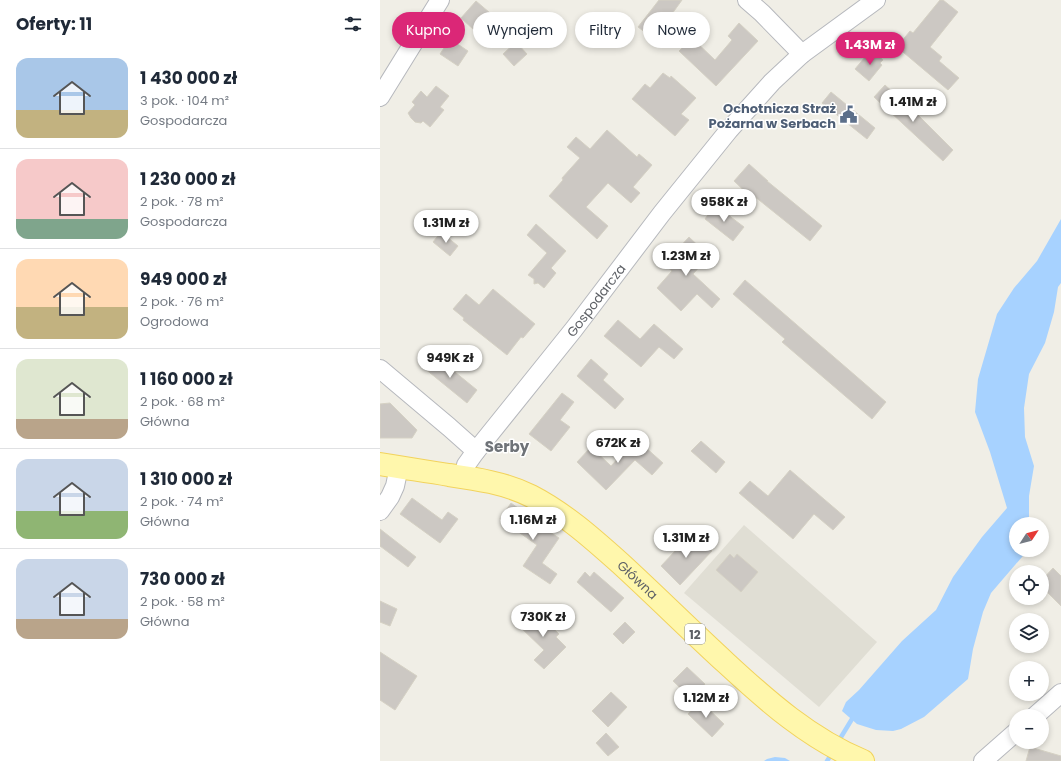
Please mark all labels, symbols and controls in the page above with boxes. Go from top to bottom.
text: Oferty: 11 [16,12,92,36]
chip: Kupno [392,12,465,48]
chip: Wynajem [473,12,567,48]
chip: Filtry [575,12,635,48]
chip: Nowe [643,12,710,48]
icon: filters [342,13,364,35]
pin: 1.43M zł [829,32,911,66]
text: 1.43M zł [845,35,895,54]
text: 1 430 000 zł [140,66,237,90]
icon: home [48,74,96,122]
pin: 1.41M zł [872,89,954,123]
text: 3 pok. · 104 m² [140,91,229,110]
text: 1.41M zł [889,92,937,111]
place label: Ochotnicza Straż Pożarna w Serbach [709,99,837,133]
public building icon: Ochotnicza Straż Pożarna w Serbach [839,105,859,125]
text: Gospodarcza [140,111,227,130]
text: 1 230 000 zł [140,167,235,191]
icon: home [48,175,96,223]
pin: 958K zł [687,189,761,223]
text: 2 pok. · 78 m² [140,192,224,211]
text: 958K zł [700,192,748,211]
pin: 1.31M zł [405,210,487,244]
text: Gospodarcza [140,212,227,231]
text: 1.31M zł [423,213,469,232]
pin: 1.23M zł [645,243,727,277]
text: 1.23M zł [661,246,711,265]
street label: Gospodarcza [562,260,630,341]
text: 949 000 zł [140,267,227,291]
icon: home [48,275,96,323]
text: 2 pok. · 76 m² [140,292,224,311]
text: Ogrodowa [140,312,209,331]
pin: 949K zł [413,345,487,379]
text: 949K zł [426,348,474,367]
text: 1 160 000 zł [140,367,233,391]
icon: home [48,375,96,423]
text: 2 pok. · 68 m² [140,392,225,411]
text: Główna [140,412,189,431]
pin: 672K zł [581,430,655,464]
text: 672K zł [595,433,641,452]
district label: Serby [485,436,530,457]
text: 1 310 000 zł [140,467,232,491]
icon: home [48,475,96,523]
text: 2 pok. · 74 m² [140,492,224,511]
pin: 1.16M zł [492,507,574,541]
text: 1.16M zł [509,510,557,529]
text: Główna [140,512,189,531]
north arrow [1009,517,1049,557]
map controls [1009,517,1049,749]
pin: 1.31M zł [645,525,727,559]
text: 1.31M zł [663,528,709,547]
street label: Główna [613,556,662,604]
button: locate [1009,565,1049,605]
text: 730 000 zł [140,567,225,591]
icon: home [48,575,96,623]
text: 2 pok. · 58 m² [140,592,225,611]
pin: 730K zł [506,604,580,638]
text: 730K zł [520,607,566,626]
text: Główna [140,612,189,631]
button: layers [1009,613,1049,653]
road number: 12 [685,624,705,644]
button: + [1009,661,1049,701]
pin: 1.12M zł [665,685,747,719]
text: 1.12M zł [683,688,729,707]
button: − [1009,709,1049,749]

